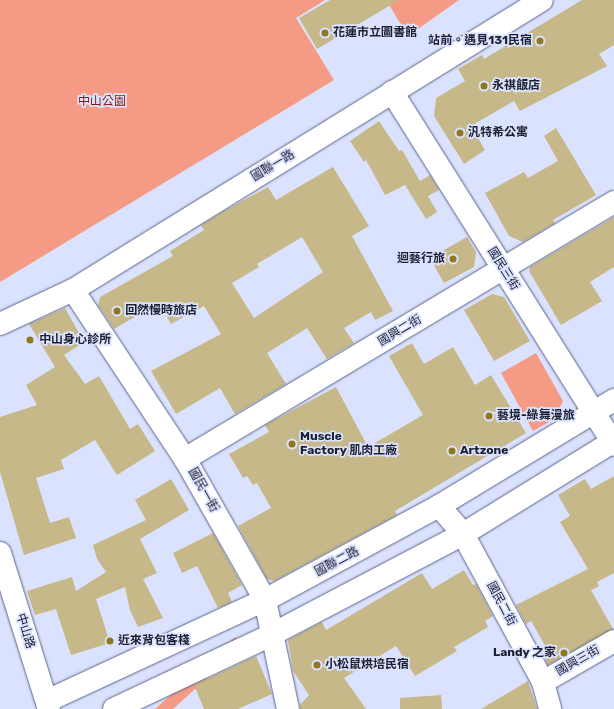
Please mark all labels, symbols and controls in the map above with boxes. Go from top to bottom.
place label: 花蓮市立圖書館 [333,26,417,40]
marker: 花蓮市立圖書館 [320,28,330,38]
place label: 站前。遇見131民宿 [428,34,532,48]
marker: 站前。遇見131民宿 [535,36,545,46]
place label: 永祺飯店 [492,79,540,93]
marker: 永祺飯店 [479,81,489,91]
park label: 中山公園 [78,95,126,109]
place label: 汎特希公寓 [468,126,528,140]
marker: 汎特希公寓 [455,128,465,138]
street label: 國聯一路 [249,147,297,185]
street label: 國民三街 [484,245,522,293]
place label: 迴藝行旅 [397,252,445,266]
marker: 迴藝行旅 [448,254,458,264]
place label: 回然慢時旅店 [125,304,197,318]
marker: 回然慢時旅店 [112,306,122,316]
street label: 國興二街 [376,312,424,350]
place label: 中山身心診所 [39,333,111,347]
marker: 中山身心診所 [24,334,36,346]
place label: 藝境-綠舞漫旅 [497,409,575,423]
marker: 藝境-綠舞漫旅 [484,411,494,421]
place label: Muscle Factory 肌肉工廠 [300,430,397,458]
marker: Muscle Factory 肌肉工廠 [287,439,297,449]
place label: Artzone [460,444,508,458]
marker: Artzone [447,446,457,456]
street label: 國民一街 [185,466,221,514]
street label: 國聯二路 [312,544,362,580]
street label: 國民二街 [483,579,519,629]
street label: 中山路 [13,612,37,650]
place label: 近來背包客棧 [118,634,190,648]
marker: 近來背包客棧 [105,636,115,646]
street label: 國興三街 [554,643,602,679]
place label: Landy 之家 [493,646,556,660]
marker: Landy 之家 [559,648,569,658]
place label: 小松鼠烘培民宿 [325,658,409,672]
marker: 小松鼠烘培民宿 [312,660,322,670]

